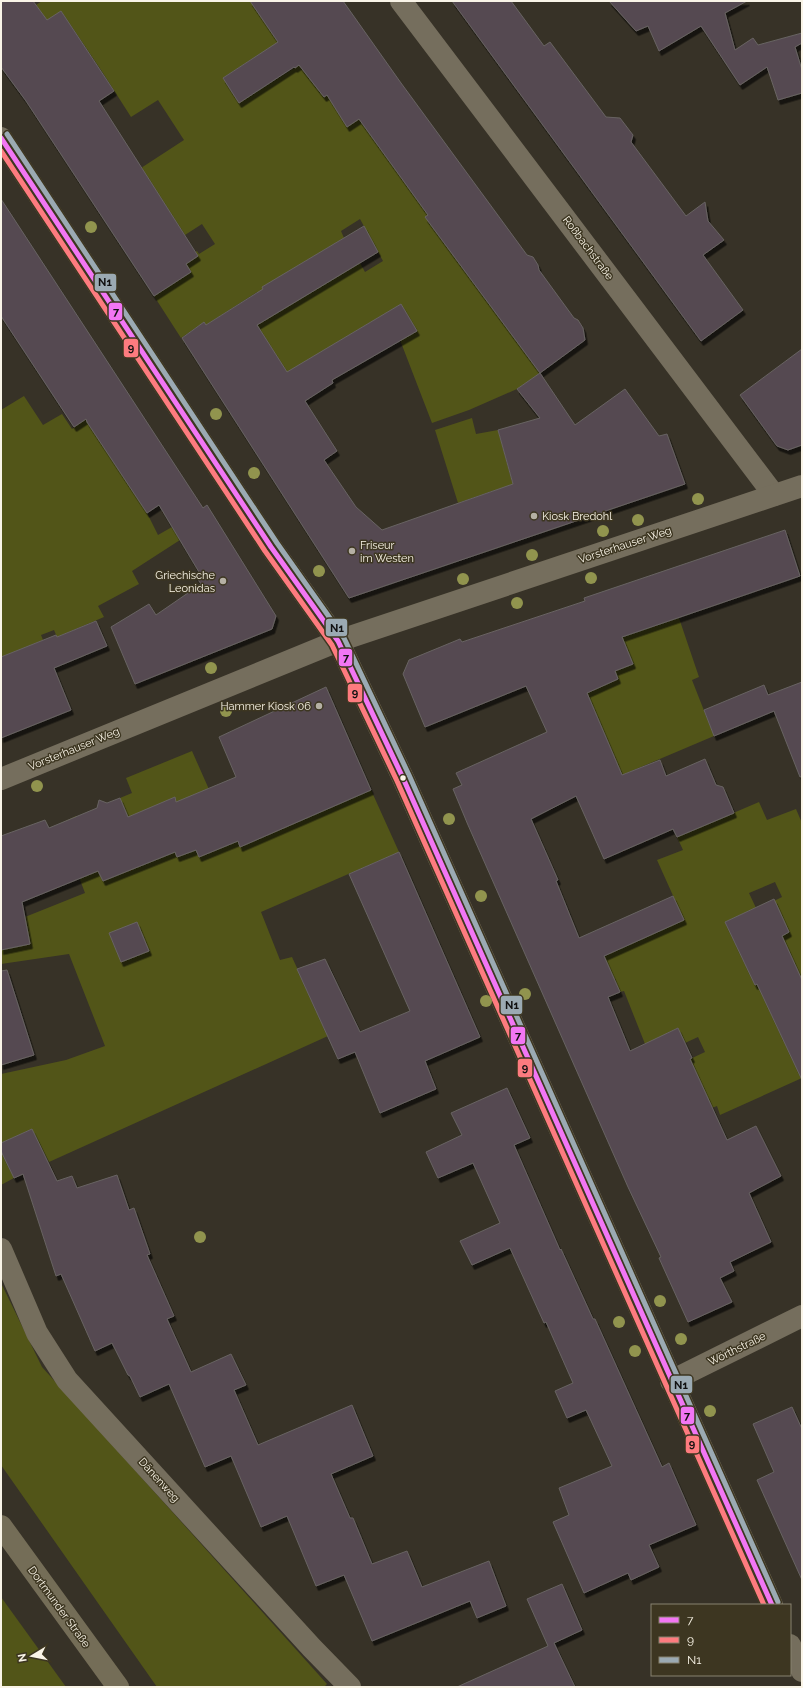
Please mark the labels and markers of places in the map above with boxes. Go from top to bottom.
place label: Kiosk Bredohl [542,510,612,523]
marker: Kiosk Bredohl [529,511,539,521]
place label: Friseur im Westen [360,539,414,565]
marker: Friseur im Westen [347,546,357,556]
place label: Griechische Leonidas [155,569,216,595]
marker: Griechische Leonidas [218,576,228,586]
place label: Hammer Kiosk 06 [221,700,311,713]
marker: Hammer Kiosk 06 [314,701,324,711]
unlabelled marker [398,773,408,783]

